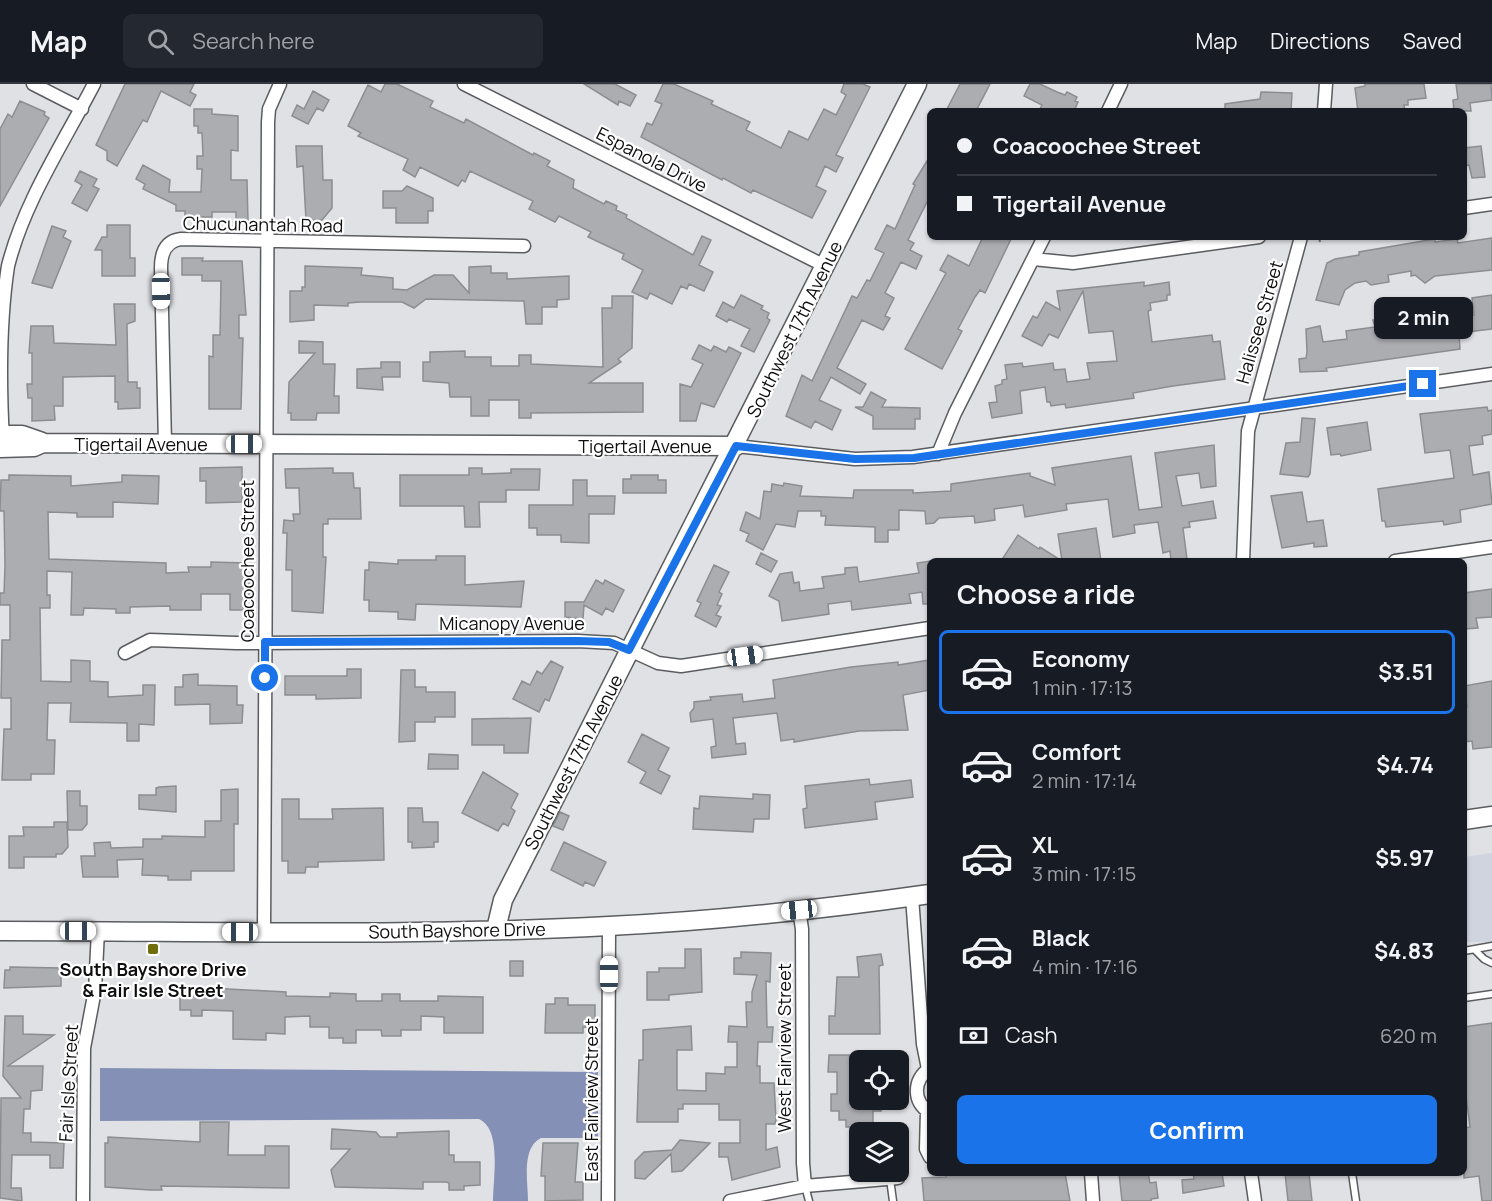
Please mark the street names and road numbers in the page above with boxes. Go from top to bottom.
street label: Espanola Drive [592,121,712,197]
street label: Chucunantah Road [183,211,343,237]
street label: Southwest 17th Avenue [741,237,847,421]
street label: Halissee Street [1230,258,1288,386]
street label: Tigertail Avenue [74,432,208,456]
street label: Tigertail Avenue [578,434,712,458]
street label: Coacoochee Street [235,480,259,642]
street label: Micanopy Avenue [439,611,585,635]
street label: Southwest 17th Avenue [518,670,628,854]
street label: South Bayshore Drive [368,916,546,944]
street label: West Fairview Street [772,963,796,1133]
street label: East Fairview Street [579,1018,603,1182]
street label: Fair Isle Street [53,1024,83,1142]

